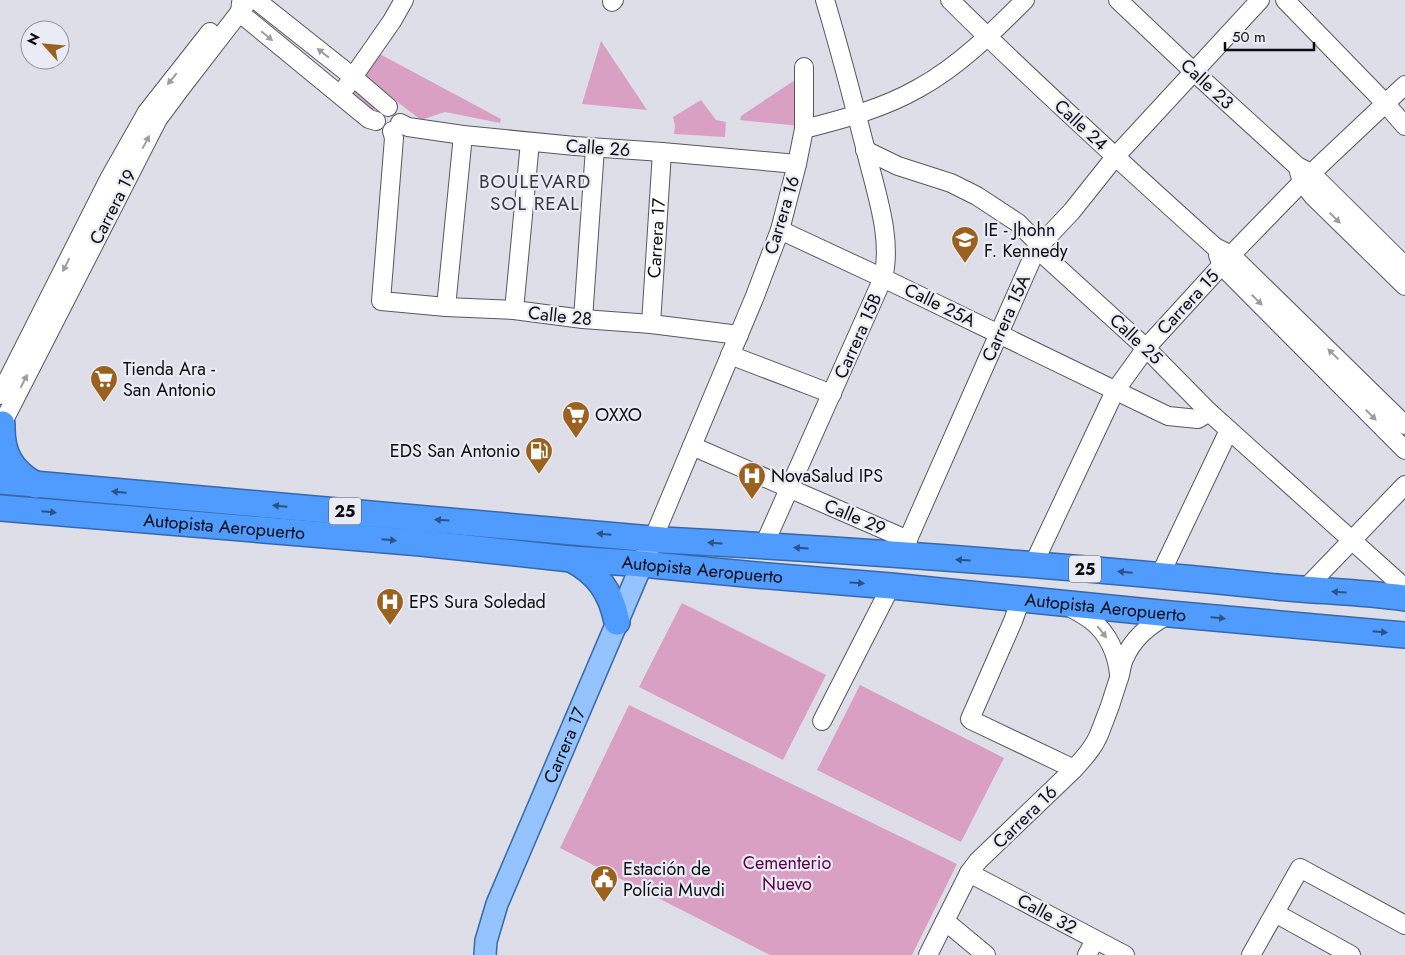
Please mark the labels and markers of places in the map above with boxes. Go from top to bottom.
place label: IE - Jhohn F. Kennedy [984,217,1068,264]
school or university icon: IE - Jhohn F. Kennedy [950,225,980,264]
place label: Tienda Ara - San Antonio [123,356,216,403]
supermarket icon: Tienda Ara - San Antonio [89,364,119,403]
supermarket icon: OXXO [561,400,591,439]
place label: OXXO [595,402,642,428]
fuel station icon: EDS San Antonio [524,436,554,475]
place label: EDS San Antonio [390,438,520,464]
hospital icon: NovaSalud IPS [737,461,767,500]
place label: NovaSalud IPS [771,463,883,489]
hospital icon: EPS Sura Soledad [375,587,405,626]
place label: EPS Sura Soledad [409,589,546,615]
place label: Estación de Polícia Muvdi [623,856,725,903]
public building icon: Estación de Polícia Muvdi [589,864,619,903]

